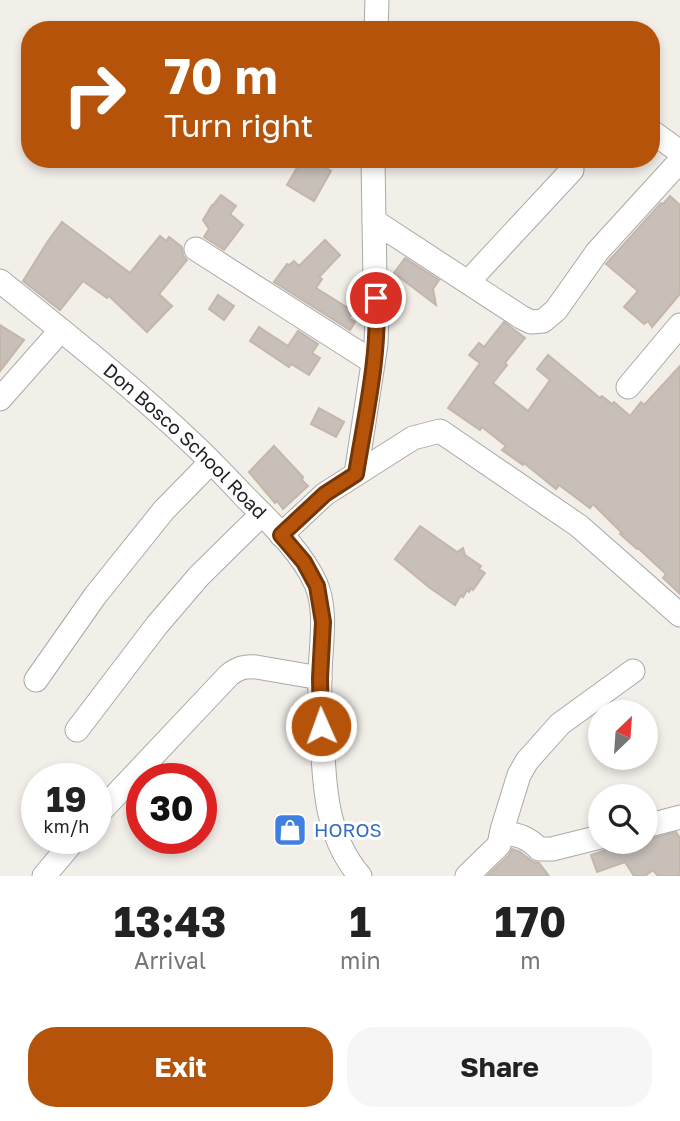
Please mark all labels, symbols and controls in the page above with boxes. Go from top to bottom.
text: 70 m [164,46,278,105]
icon: right [49,49,140,140]
text: Turn right [164,106,313,144]
pin [346,268,406,328]
icon: arrive [357,279,395,317]
street label: Don Bosco School Road [99,358,272,523]
position arrow [284,689,358,763]
north arrow [588,700,658,770]
map controls [588,700,658,854]
speed limit sign: 30 [126,763,217,854]
text: 19 [46,778,87,820]
button: search [588,784,658,854]
shop icon: HOROS [271,811,309,849]
text: km/h [44,815,89,837]
place label: HOROS [314,818,382,841]
text: 13:43 [114,896,226,946]
text: 1 [350,896,371,946]
text: 170 [494,896,566,946]
text: Arrival [134,946,206,974]
text: min [340,946,381,974]
text: m [520,946,541,974]
button: Exit [28,1027,333,1107]
button: Share [347,1027,652,1107]

